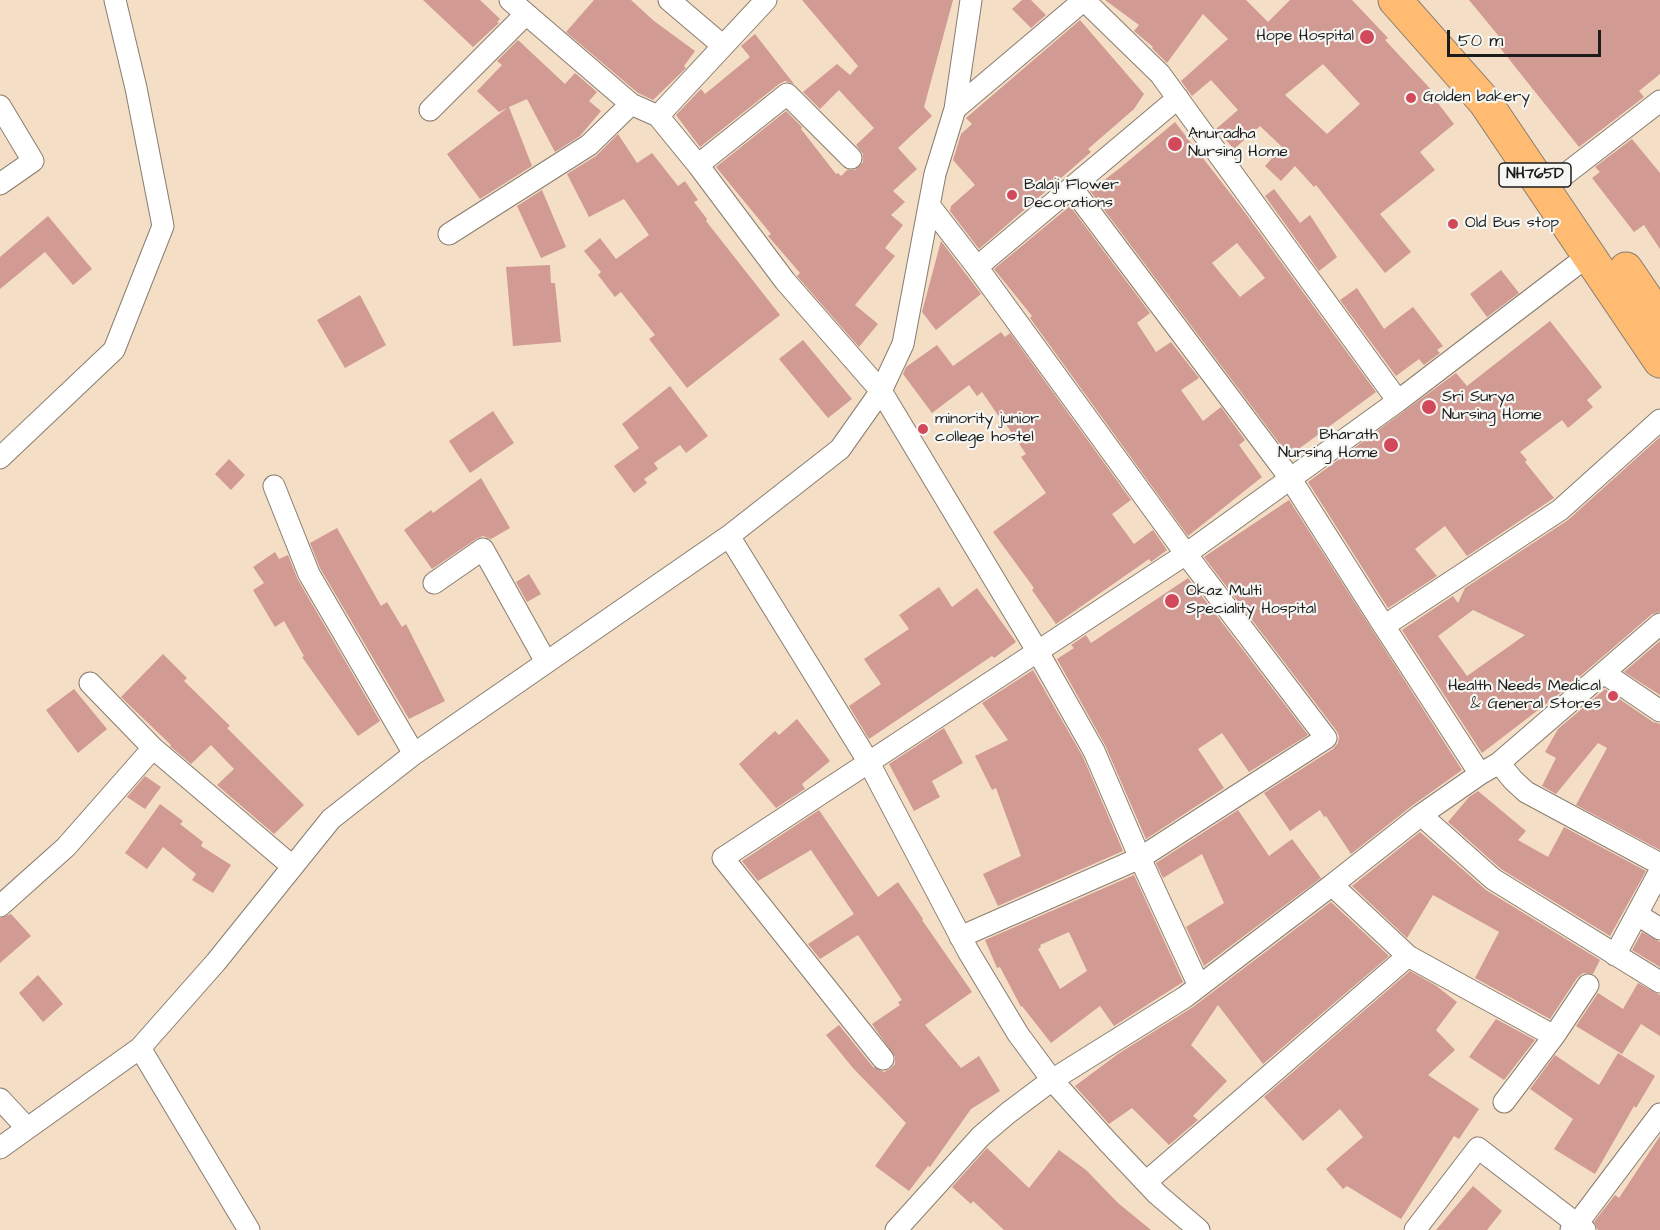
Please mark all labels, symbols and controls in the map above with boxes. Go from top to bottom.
scale bar [1450,18,1604,56]
place label: Hope Hospital [1256,27,1354,47]
marker: Hope Hospital [1358,28,1376,46]
text: 50 m [1458,28,1503,53]
place label: Golden bakery [1423,88,1530,108]
marker: Golden bakery [1404,91,1418,105]
place label: Anuradha Nursing Home [1188,125,1288,163]
marker: Anuradha Nursing Home [1166,135,1184,153]
road number: NH765D [1499,163,1571,187]
place label: Balaji Flower Decorations [1024,176,1119,214]
marker: Balaji Flower Decorations [1005,188,1019,202]
place label: Old Bus stop [1465,214,1559,234]
marker: Old Bus stop [1446,217,1460,231]
place label: Sri Surya Nursing Home [1442,388,1542,426]
marker: Sri Surya Nursing Home [1420,398,1438,416]
place label: minority junior college hostel [935,410,1039,448]
marker: minority junior college hostel [916,422,930,436]
place label: Bharath Nursing Home [1278,426,1378,464]
marker: Bharath Nursing Home [1382,436,1400,454]
place label: Okaz Multi Speciality Hospital [1186,582,1316,620]
marker: Okaz Multi Speciality Hospital [1163,592,1181,610]
place label: Health Needs Medical & General Stores [1448,677,1601,715]
marker: Health Needs Medical & General Stores [1606,689,1620,703]

